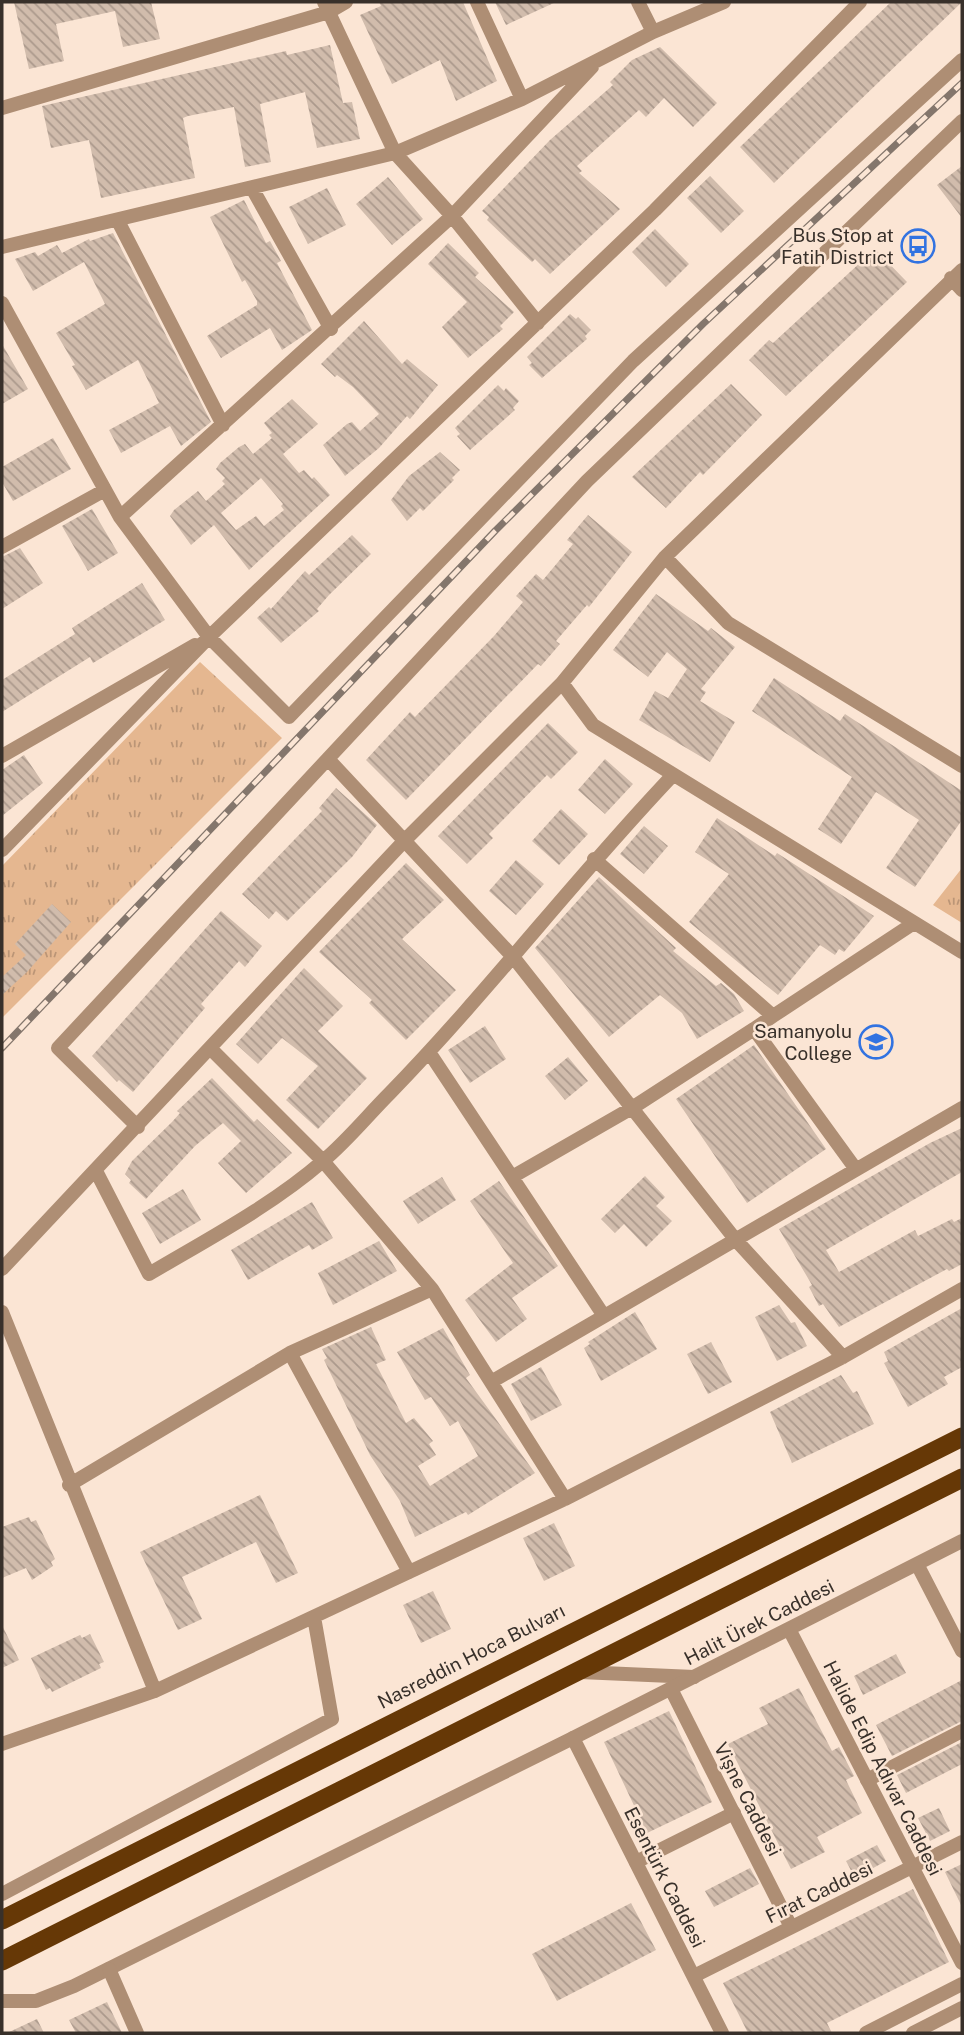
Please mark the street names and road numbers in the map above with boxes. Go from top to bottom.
street label: Halit Ürek Caddesi [680,1575,838,1669]
street label: Nasreddin Hoca Bulvarı [374,1599,568,1713]
street label: Halide Edip Adıvar Caddesi [819,1657,947,1879]
street label: Vişne Caddesi [710,1739,786,1859]
street label: Esentürk Caddesi [620,1803,710,1951]
street label: Fırat Caddesi [762,1857,876,1927]

